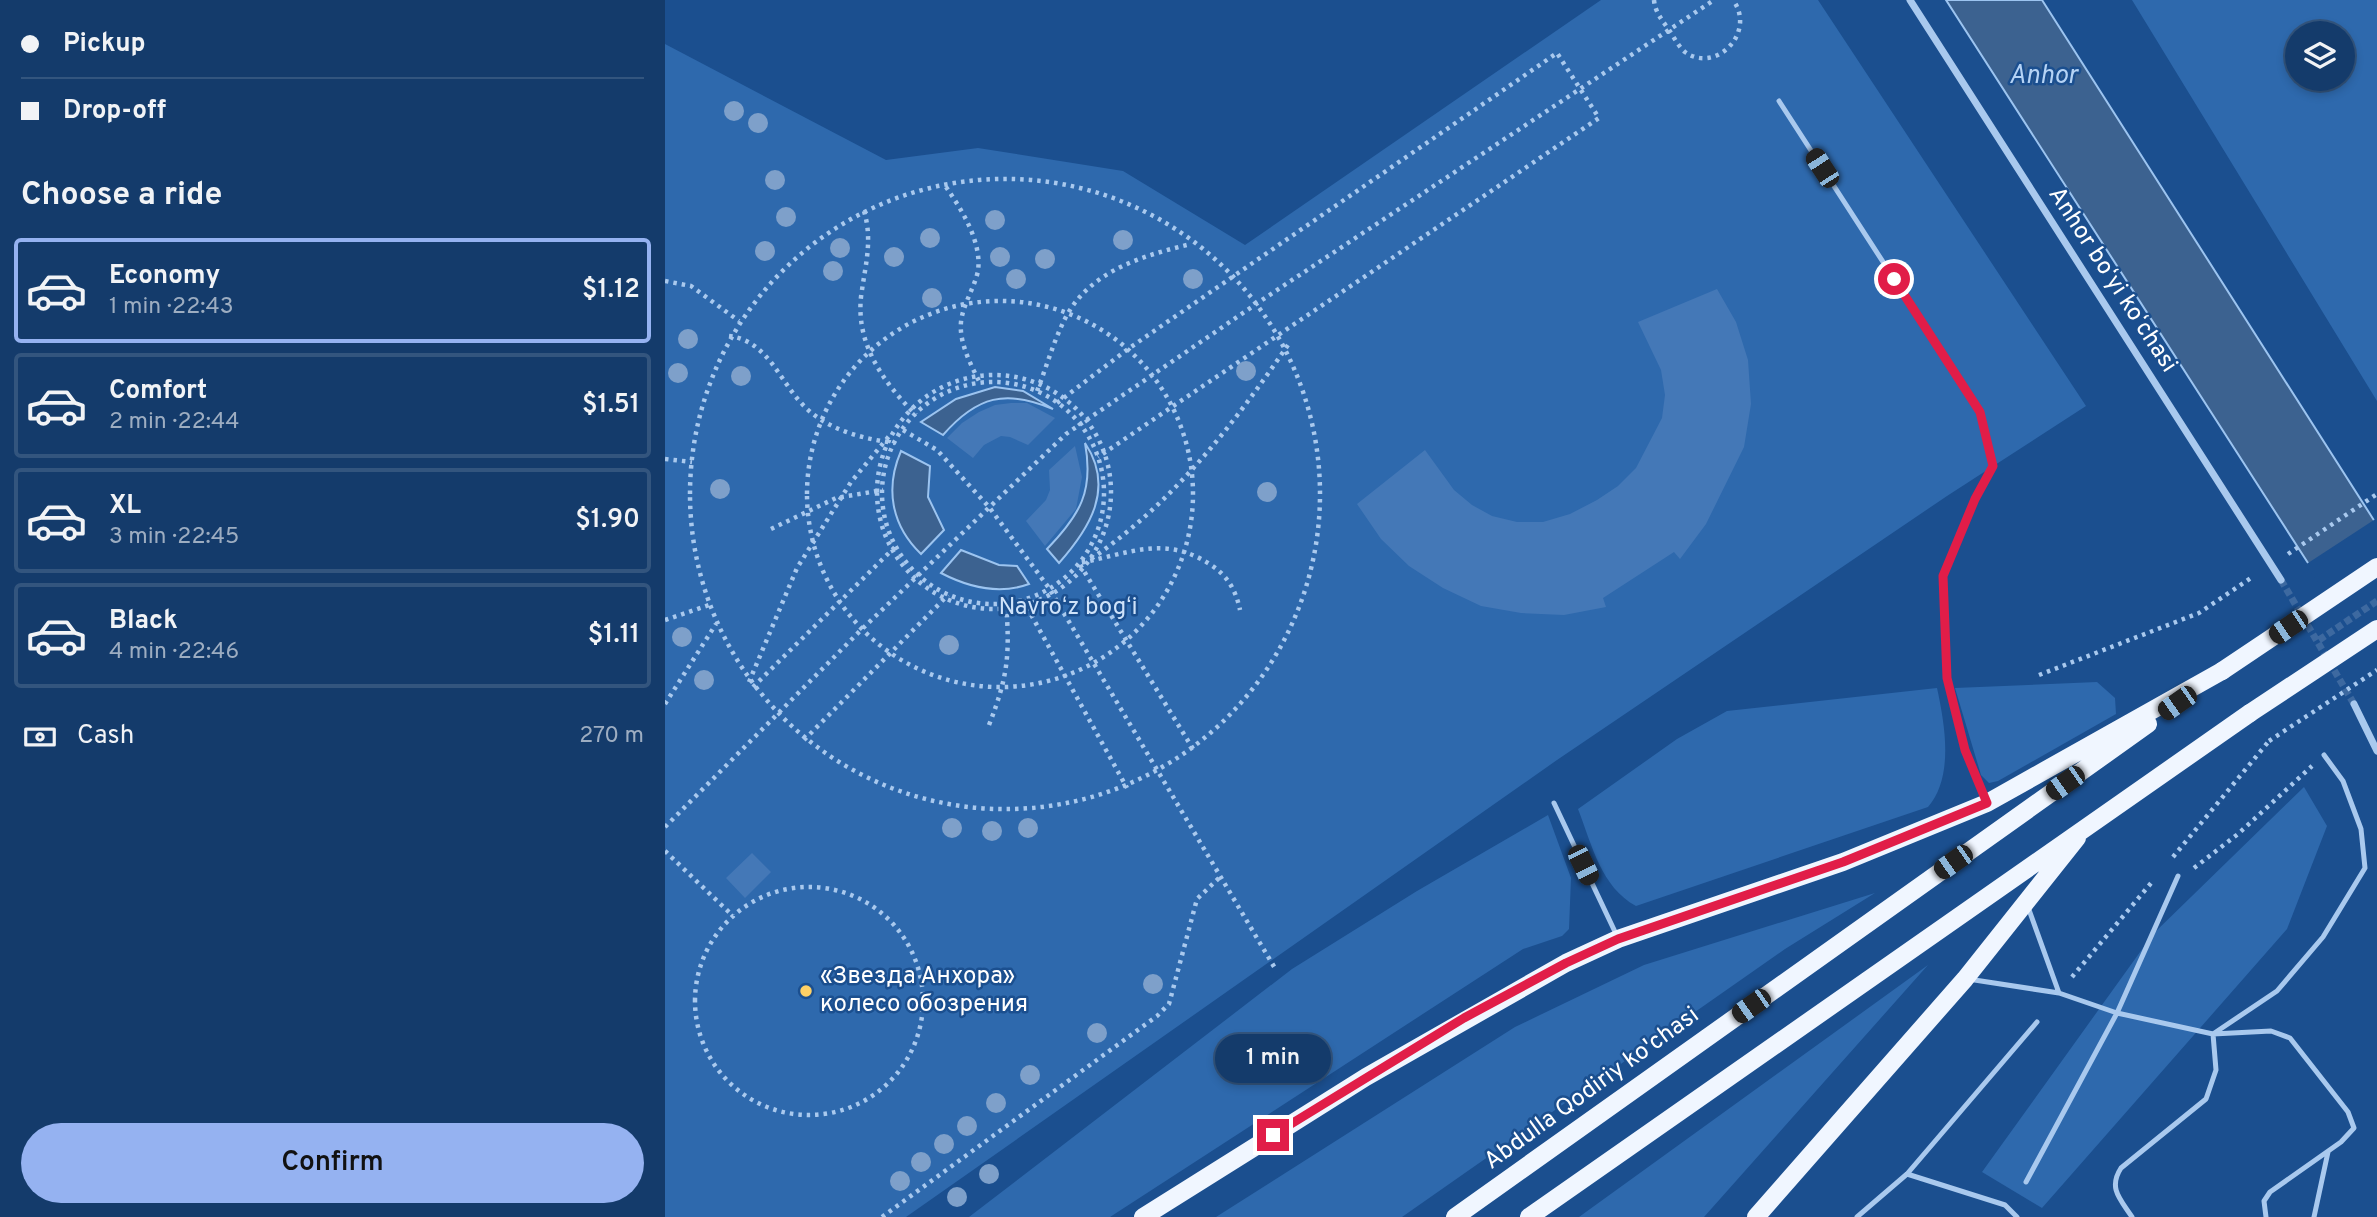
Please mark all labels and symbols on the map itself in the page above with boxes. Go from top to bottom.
water label: Anhor [2009,60,2079,93]
car [1802,145,1843,191]
street label: Anhor boʻyi koʻchasi [2041,182,2183,378]
route start [1878,263,1910,295]
park label: Navroʻz bogʻi [998,593,1138,623]
car [2265,607,2312,647]
car [2154,682,2201,724]
car [2042,762,2089,804]
car [1930,841,1977,883]
car [1565,842,1602,888]
place label: «Звезда Анхора» колесо обозрения [820,962,1028,1020]
marker: «Звезда Анхора» колесо обозрения [798,983,814,999]
car [1728,985,1775,1027]
street label: Abdulla Qodiriy ko'chasi [1479,1001,1705,1177]
callout: 1 min [1215,1034,1331,1082]
route end [1257,1119,1289,1151]

